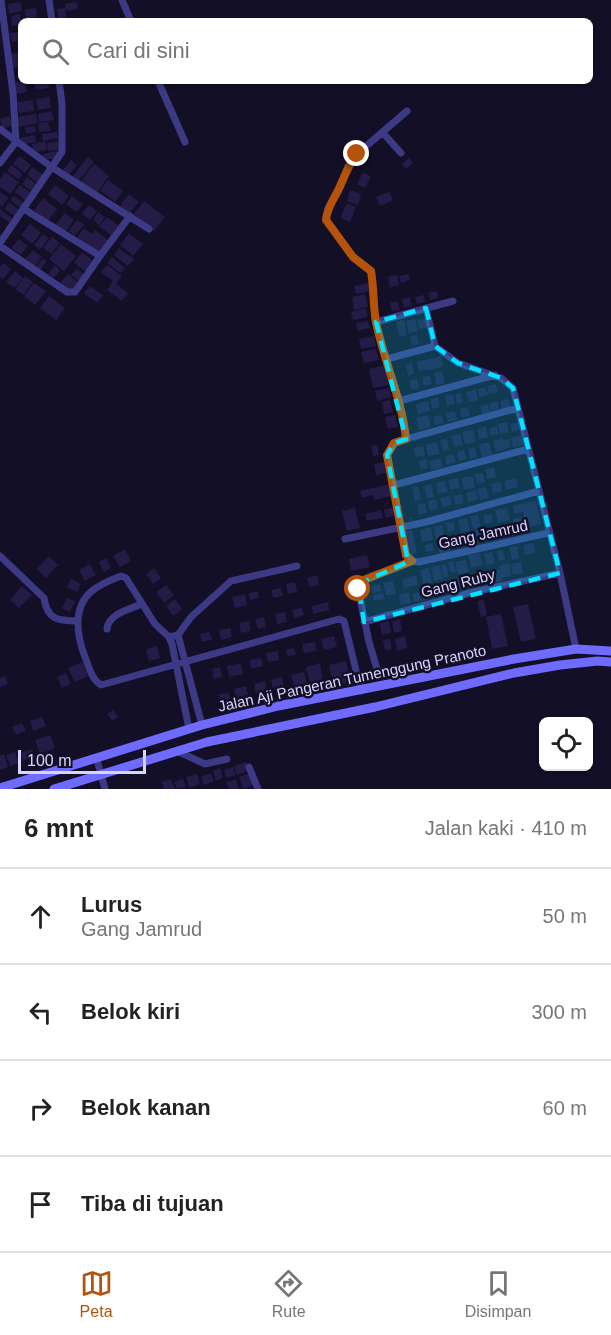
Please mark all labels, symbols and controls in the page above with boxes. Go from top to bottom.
search box [18,18,593,84]
icon: search [39,35,72,68]
text: Cari di sini [87,38,190,63]
route end [343,140,369,166]
street label: Gang Jamrud [437,516,529,552]
street label: Gang Ruby [419,565,497,600]
route start [344,575,370,601]
street label: Jalan Aji Pangeran Tumenggung Pranoto [216,641,488,715]
map controls [539,717,593,771]
button: locate [539,717,593,771]
scale bar [18,747,146,774]
text: 100 m [27,752,71,769]
text: 6 mnt [24,813,93,843]
text: Jalan kaki · 410 m [425,817,587,839]
text: Lurus [81,892,142,917]
icon: ahead [24,900,57,933]
text: 50 m [543,905,587,927]
text: Gang Jamrud [81,918,202,940]
icon: left [24,996,57,1029]
text: Belok kiri [81,999,180,1024]
text: 300 m [531,1001,587,1023]
icon: right [24,1092,57,1125]
text: Belok kanan [81,1095,211,1120]
text: 60 m [543,1097,587,1119]
icon: arrive [24,1188,57,1221]
text: Tiba di tujuan [81,1191,224,1216]
tab: Peta [80,1267,113,1321]
tab: Rute [272,1267,306,1321]
tab: Disimpan [465,1267,531,1321]

